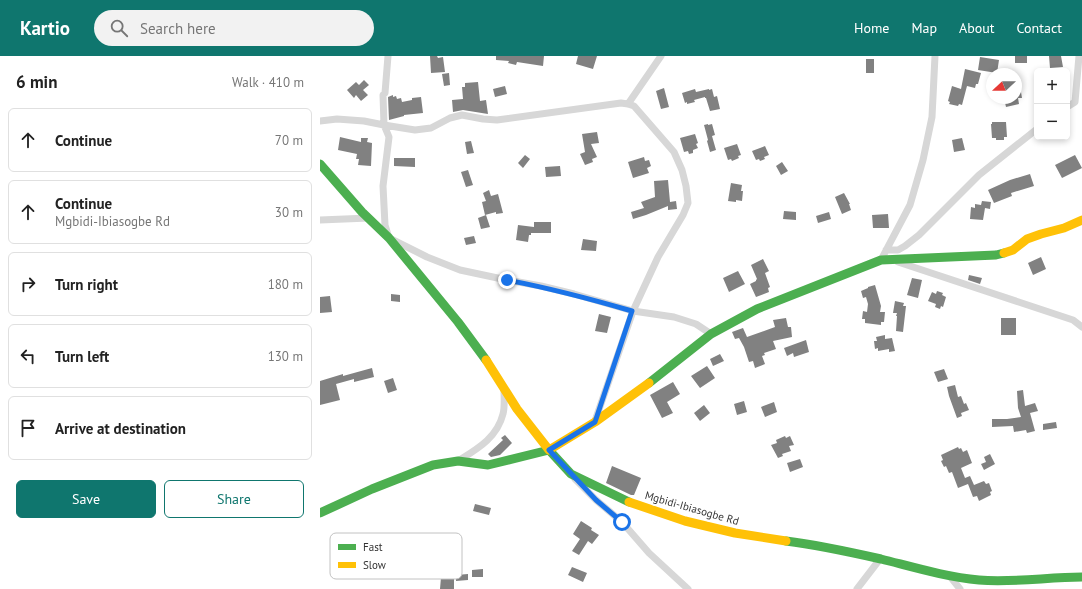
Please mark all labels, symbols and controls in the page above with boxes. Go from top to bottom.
search box [94,10,374,46]
text: Kartio [20,16,70,40]
icon: search [108,17,130,39]
text: Search here [140,19,216,38]
text: Home [854,19,889,37]
text: Map [911,19,937,37]
text: About [959,19,995,37]
text: Contact [1017,19,1062,37]
north arrow [986,68,1022,104]
map controls [1034,68,1070,140]
button: + [1034,68,1070,104]
text: 6 min [16,71,57,93]
text: Walk · 410 m [232,74,304,91]
button: − [1034,104,1070,140]
icon: ahead [17,129,39,151]
text: Continue [55,131,112,150]
text: 70 m [275,132,303,149]
text: Continue [55,194,112,213]
icon: ahead [17,201,39,223]
text: 30 m [275,204,303,221]
text: Mgbidi-Ibiasogbe Rd [55,213,170,230]
route end [498,271,516,289]
icon: right [17,273,39,295]
text: Turn right [55,275,118,294]
text: 180 m [268,276,303,293]
icon: left [17,345,39,367]
text: Turn left [55,347,109,366]
text: 130 m [268,348,303,365]
icon: arrive [17,417,39,439]
text: Arrive at destination [55,419,186,438]
button: Save [16,480,156,518]
button: Share [164,480,304,518]
street label: Mgbidi-Ibiasogbe Rd [643,488,741,528]
route start [613,513,631,531]
legend [330,533,462,579]
text: Fast [363,540,383,554]
text: Slow [363,558,386,572]

